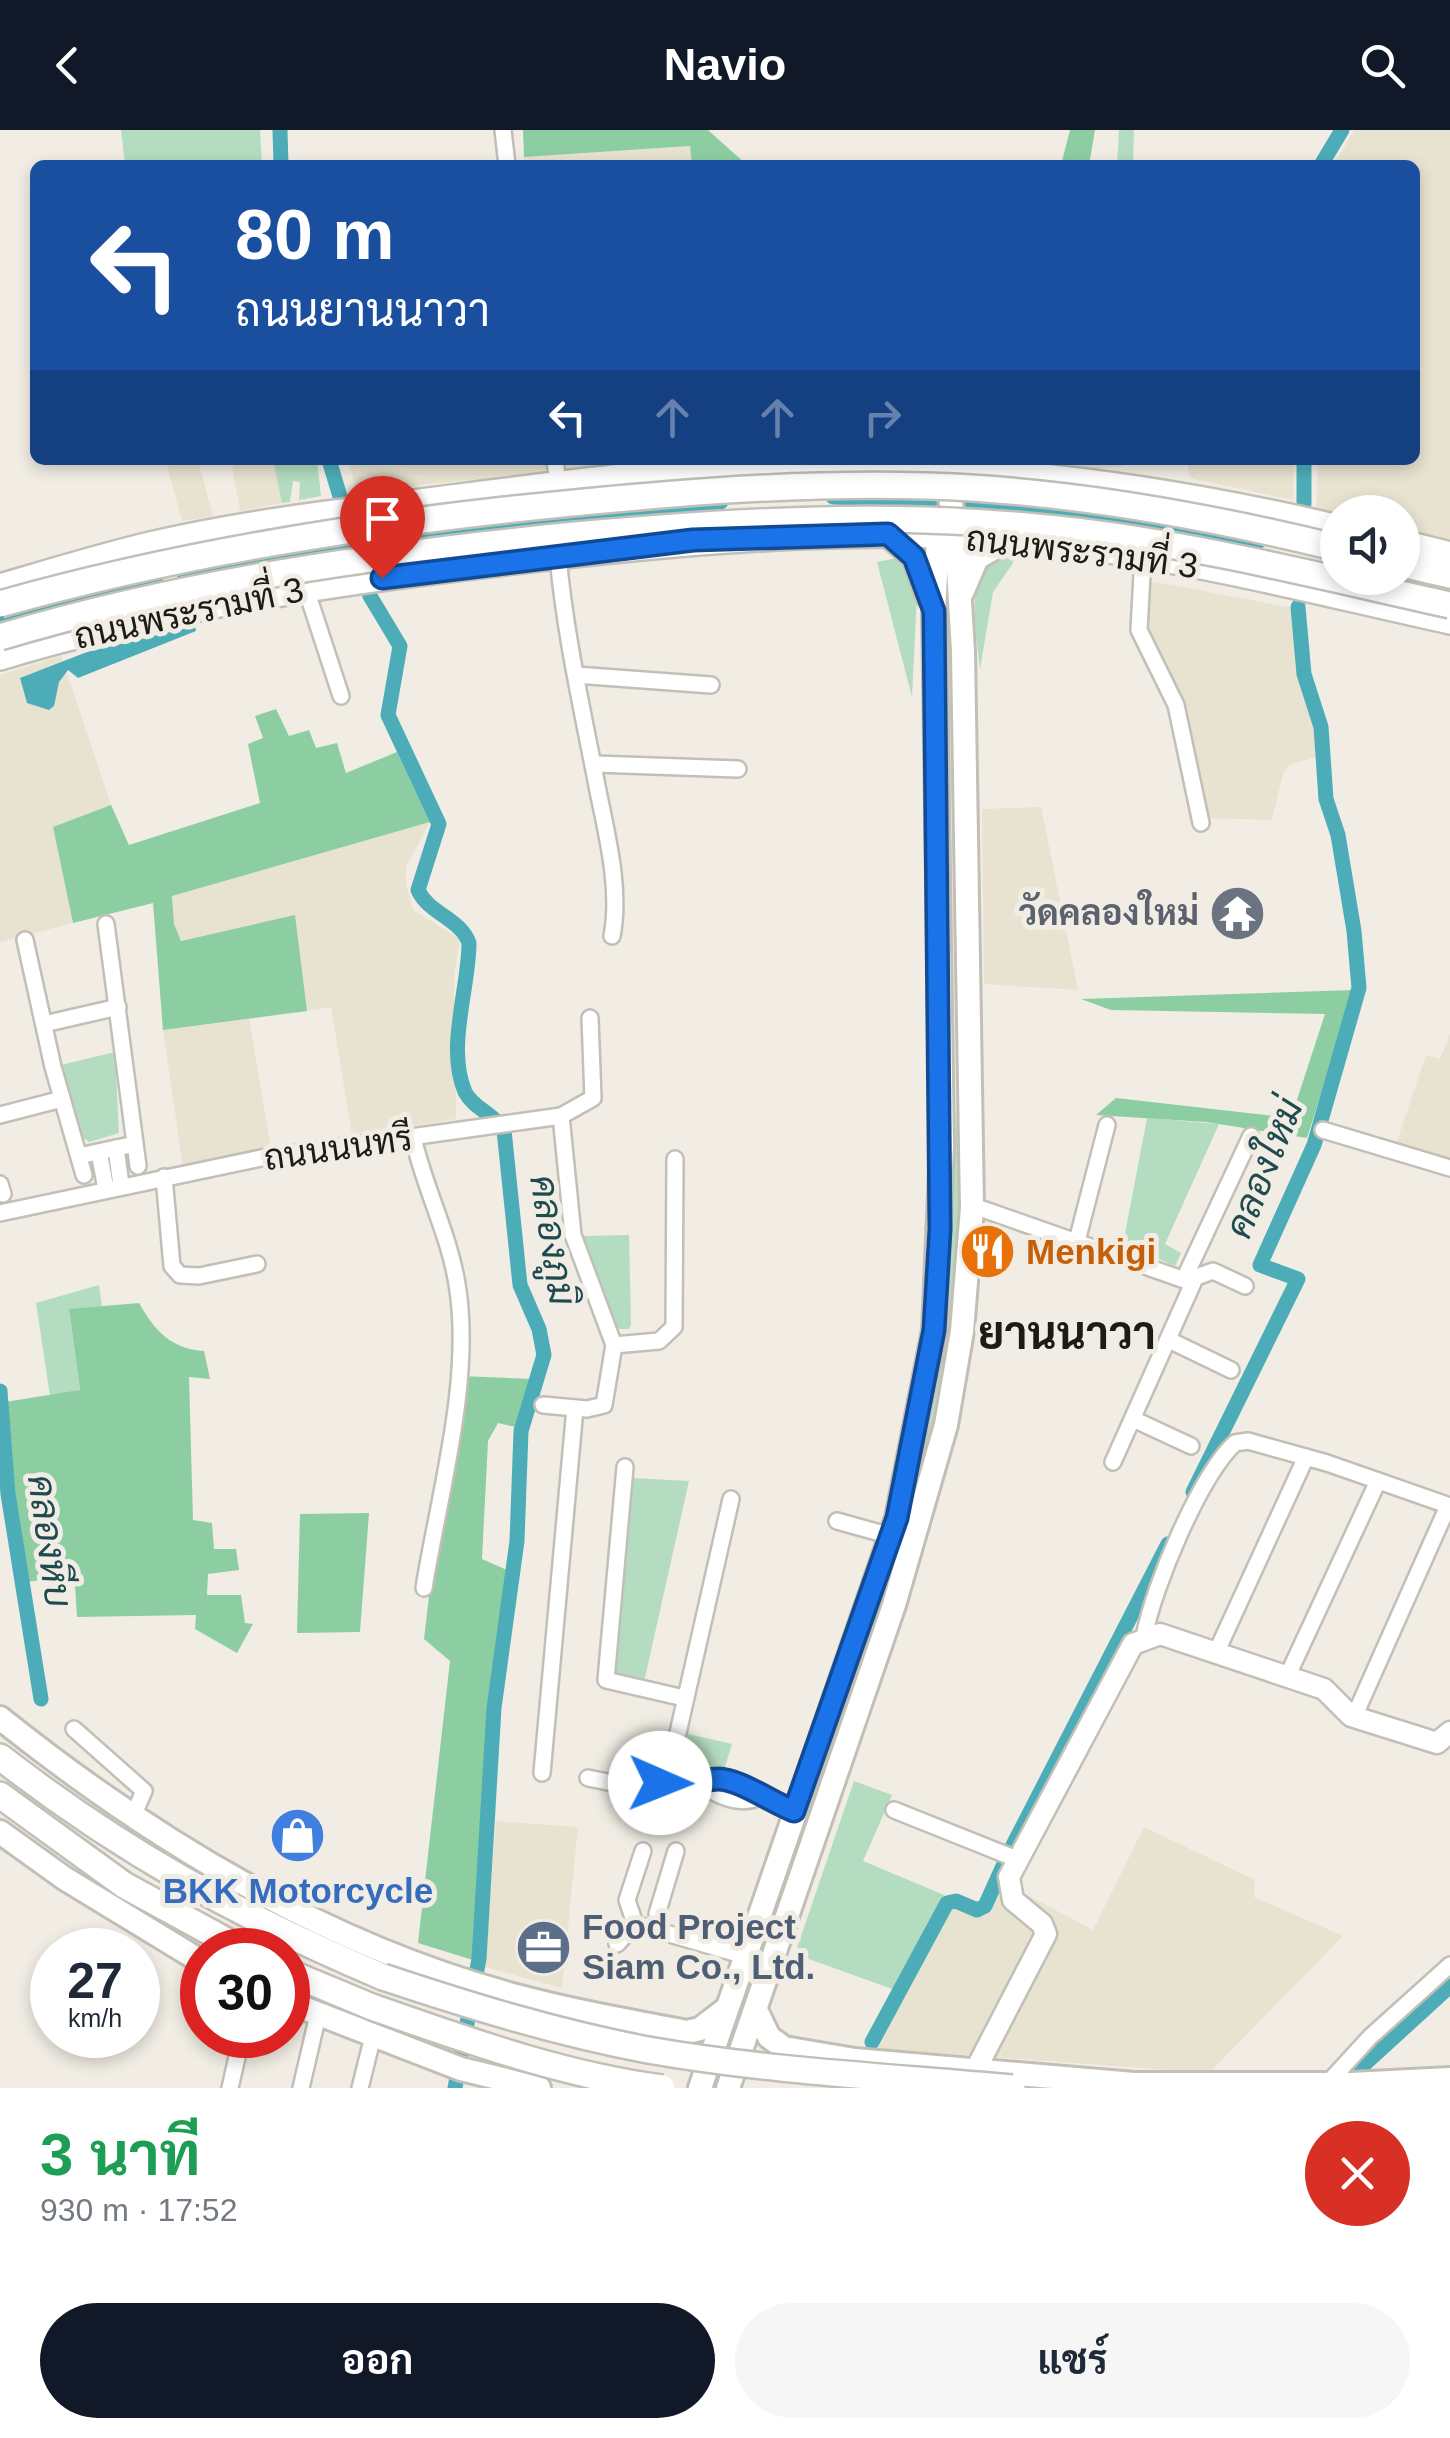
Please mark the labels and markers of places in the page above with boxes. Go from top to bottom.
pin [340,476,425,579]
temple icon: วัดคลองใหม่ [1208,883,1268,943]
place label: วัดคลองใหม่ [1019,889,1199,932]
restaurant icon: Menkigi [957,1222,1017,1282]
place label: Menkigi [1026,1232,1156,1271]
shop icon: BKK Motorcycle [268,1805,328,1865]
place label: BKK Motorcycle [163,1871,433,1910]
place label: Food Project Siam Co., Ltd. [582,1907,815,1986]
office icon: Food Project Siam Co., Ltd. [513,1917,573,1977]

